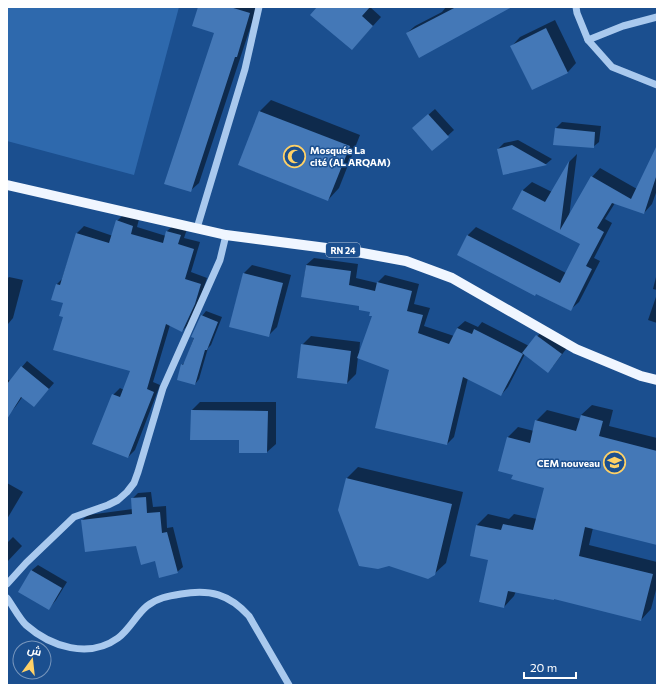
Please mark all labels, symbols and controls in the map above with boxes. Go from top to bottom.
mosque icon: Mosquée La cité (AL ARQAM) [281,143,307,169]
place label: Mosquée La cité (AL ARQAM) [310,144,391,168]
road number: RN 24 [326,243,360,257]
school or university icon: CEM nouveau [602,450,628,476]
place label: CEM nouveau [537,457,600,469]
north arrow [12,640,52,680]
text: ش [26,642,43,659]
scale bar [524,654,576,680]
text: 20 m [530,660,557,674]

